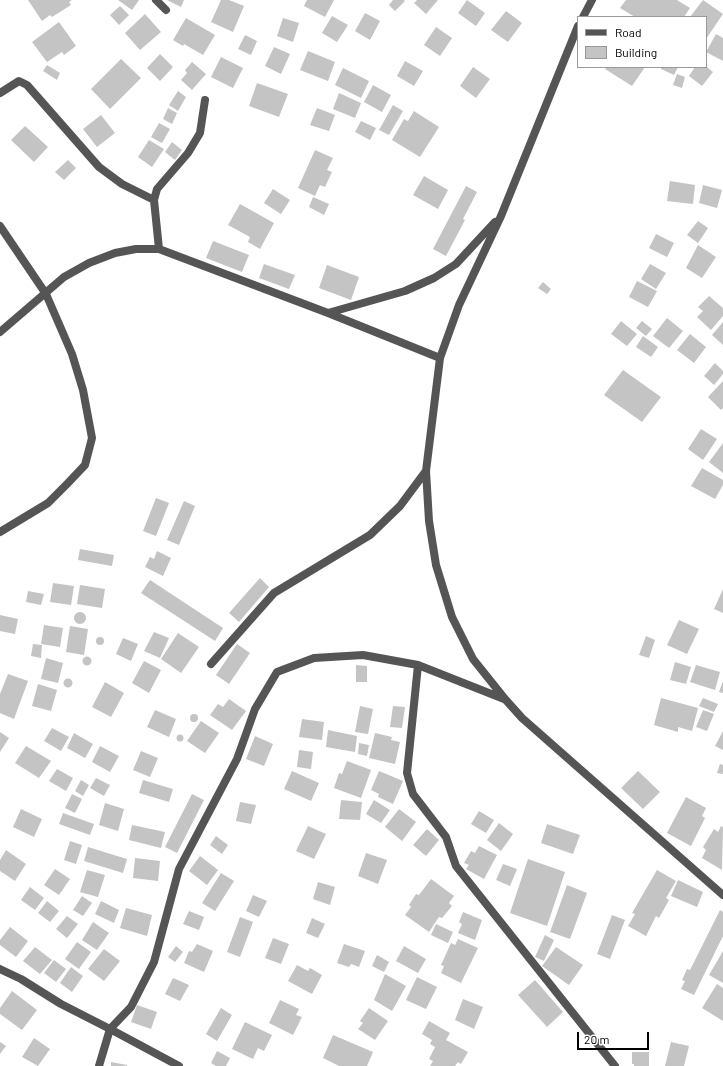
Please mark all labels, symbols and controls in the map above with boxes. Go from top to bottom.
legend [577,16,707,68]
text: Road [615,25,642,39]
text: Building [615,45,657,59]
scale bar [579,1024,651,1050]
text: 20 m [584,1032,610,1046]

